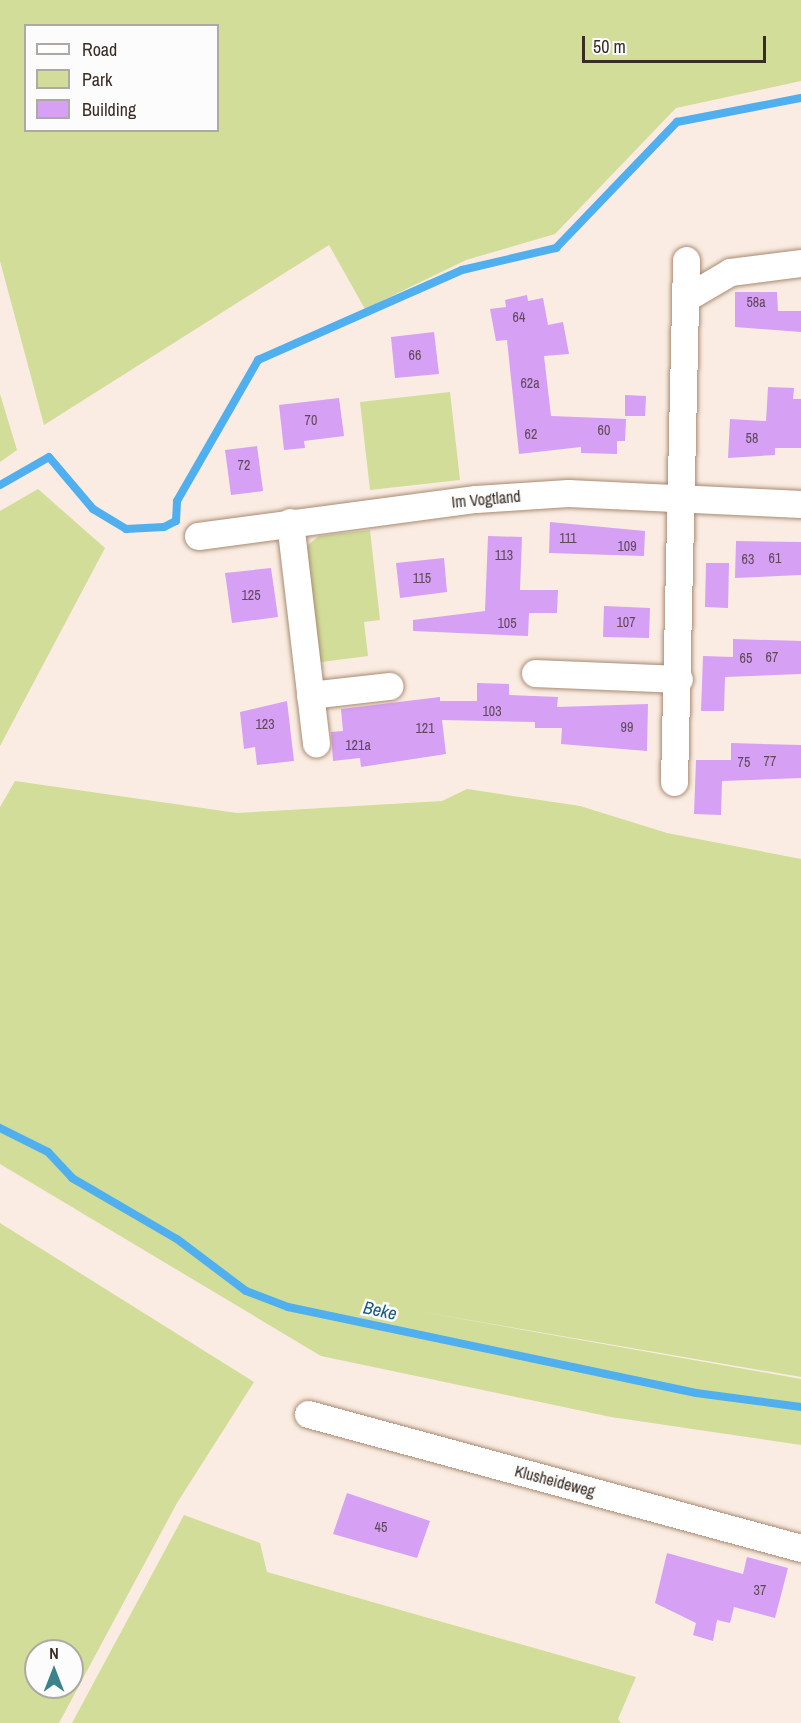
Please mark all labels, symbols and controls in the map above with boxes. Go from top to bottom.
legend [24,24,219,132]
scale bar [585,24,770,62]
text: 50 m [593,34,626,59]
text: Road [82,37,117,62]
text: Park [82,67,112,92]
text: Building [82,97,136,122]
house number: 58a [746,294,766,310]
house number: 64 [513,309,525,325]
house number: 66 [409,347,421,363]
house number: 62a [520,375,540,391]
house number: 70 [305,412,317,428]
house number: 60 [598,422,610,438]
house number: 62 [525,426,537,442]
house number: 58 [746,430,758,446]
house number: 72 [238,457,250,473]
street label: Im Vogtland [451,486,521,512]
house number: 111 [559,530,577,546]
house number: 109 [617,538,637,554]
house number: 113 [495,547,513,563]
house number: 61 [769,550,781,566]
house number: 63 [742,551,754,567]
house number: 115 [413,570,431,586]
house number: 125 [241,587,261,603]
house number: 107 [616,614,636,630]
house number: 105 [497,615,517,631]
house number: 67 [766,649,778,665]
house number: 65 [740,650,752,666]
house number: 103 [482,703,502,719]
house number: 123 [255,716,275,732]
house number: 99 [621,719,633,735]
house number: 121 [415,720,435,736]
house number: 121a [345,737,371,753]
house number: 77 [764,753,776,769]
house number: 75 [738,754,750,770]
water label: Beke [361,1297,399,1325]
street label: Klusheideweg [513,1461,597,1501]
house number: 45 [375,1519,387,1535]
house number: 37 [754,1582,766,1598]
north arrow [24,1639,84,1699]
text: N [49,1642,59,1664]

